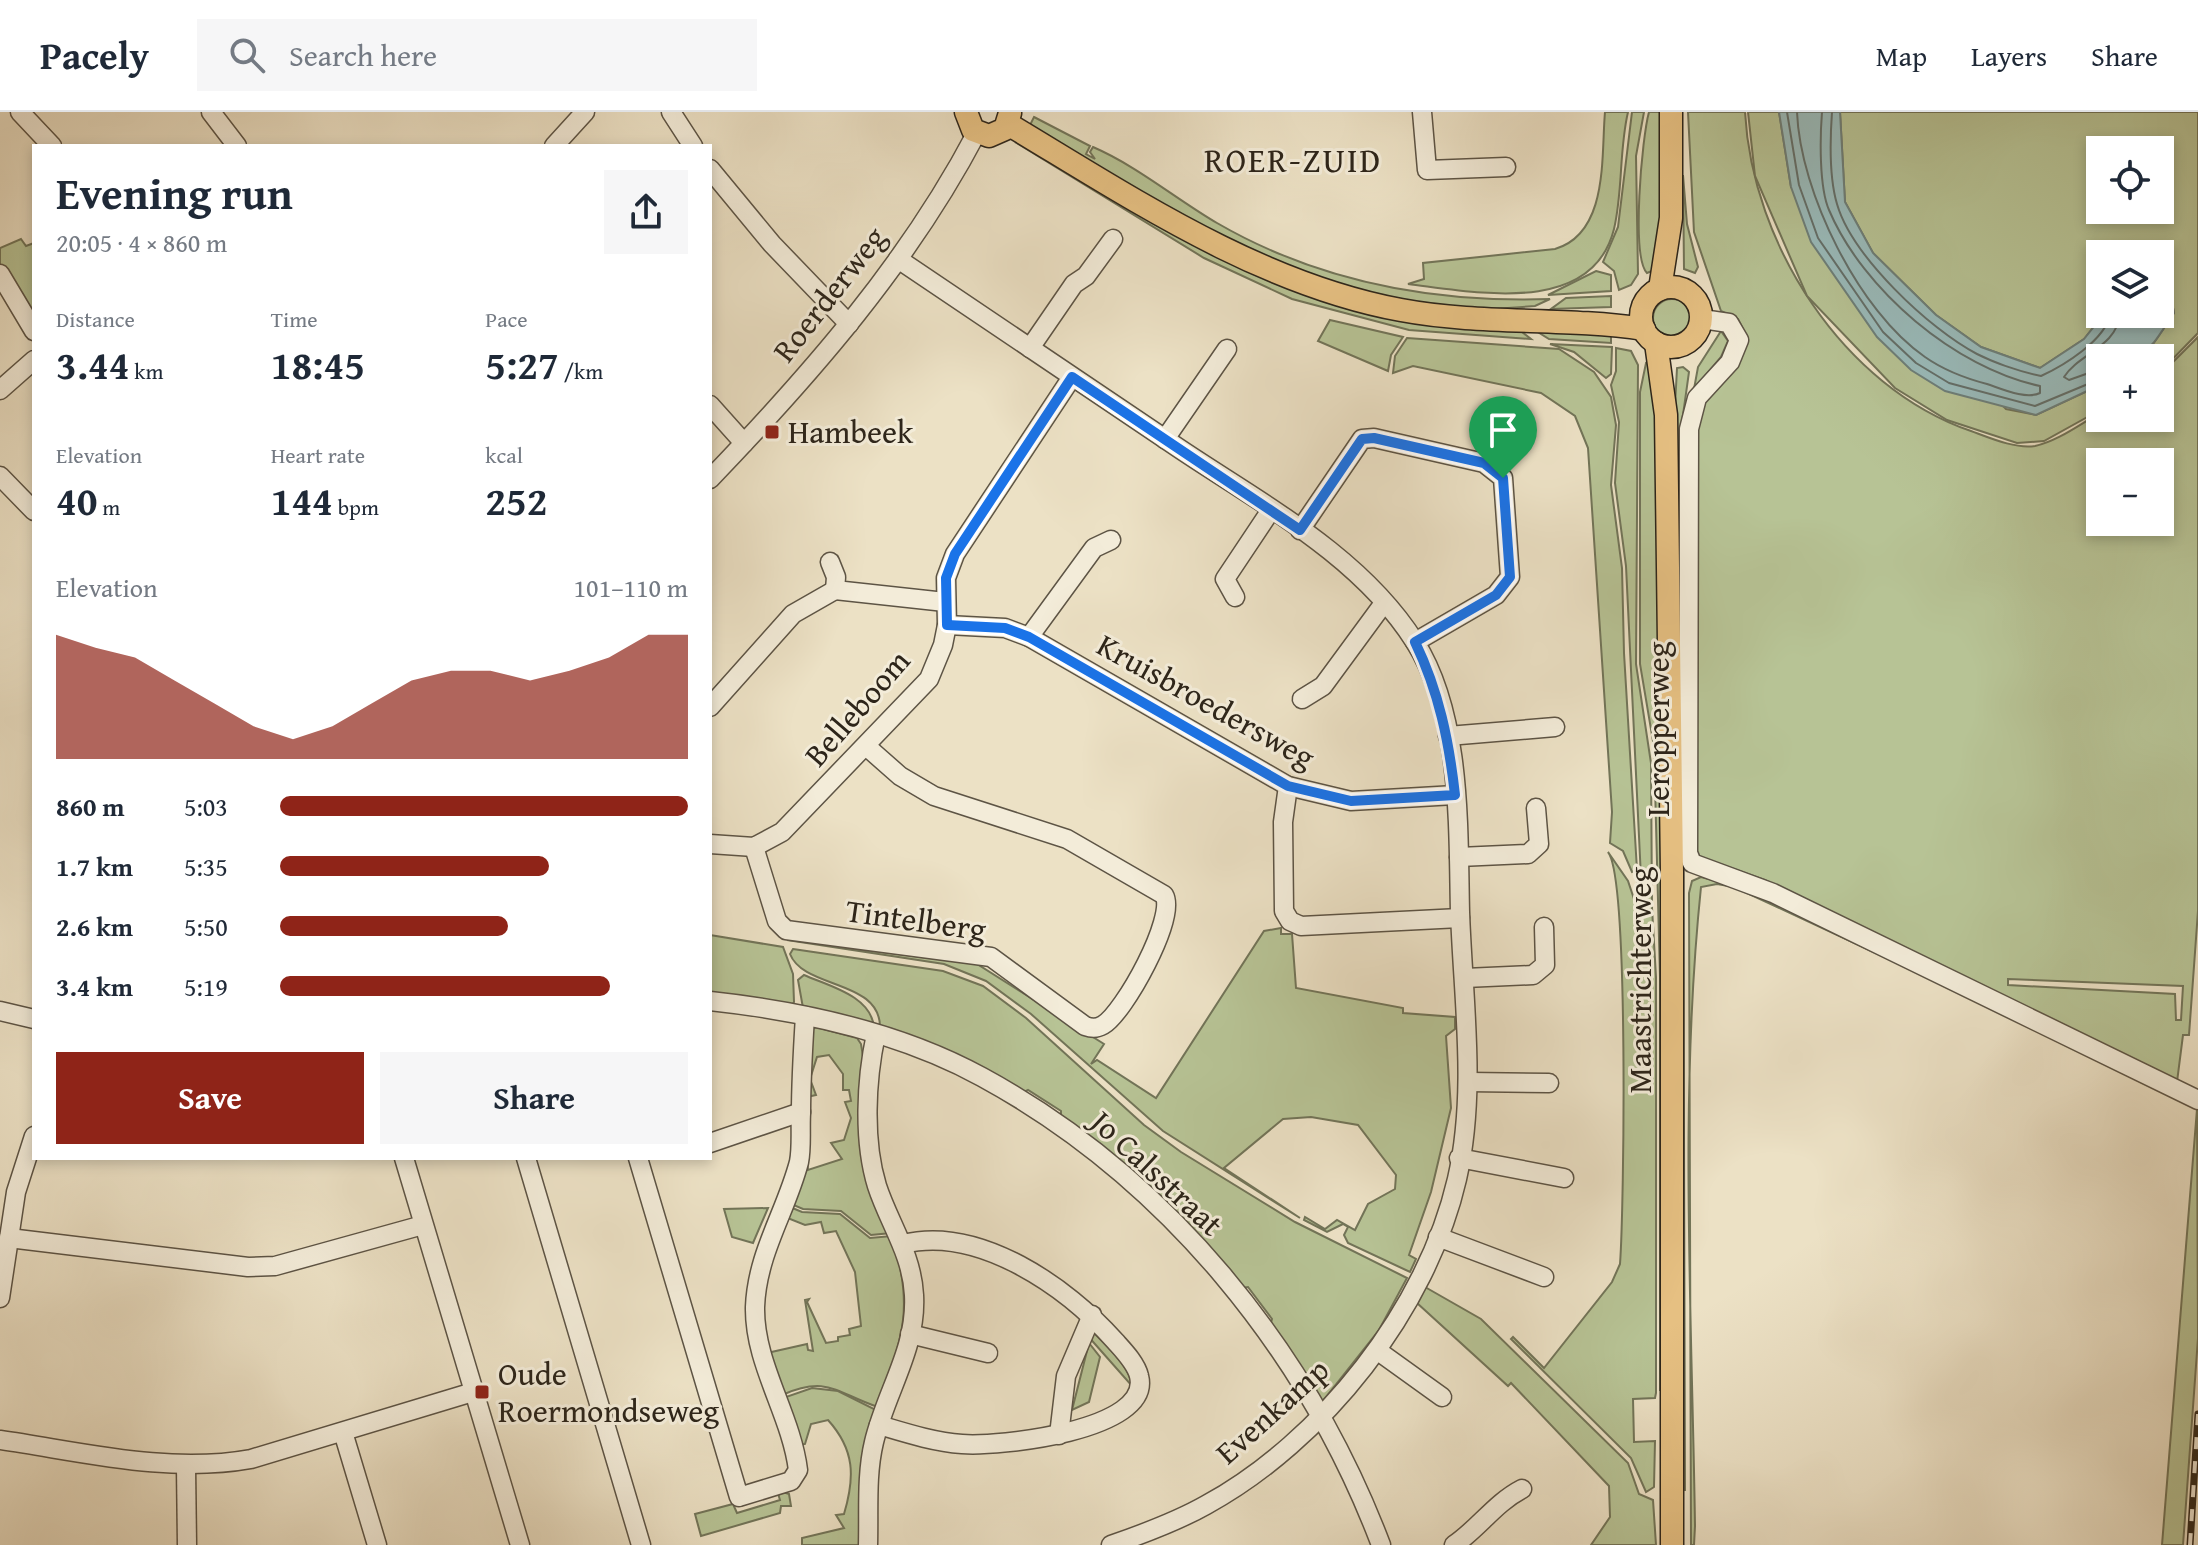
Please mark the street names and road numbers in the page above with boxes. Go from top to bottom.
street label: Roerderweg [761,216,897,372]
street label: Kruisbroedersweg [1089,621,1324,780]
street label: Belleboom [792,639,921,776]
street label: Leropperweg [1634,641,1681,817]
street label: Maastrichterweg [1616,867,1663,1093]
street label: Tintelberg [843,886,989,953]
street label: Jo Calsstraat [1078,1096,1234,1246]
street label: Evenkamp [1204,1347,1339,1475]

